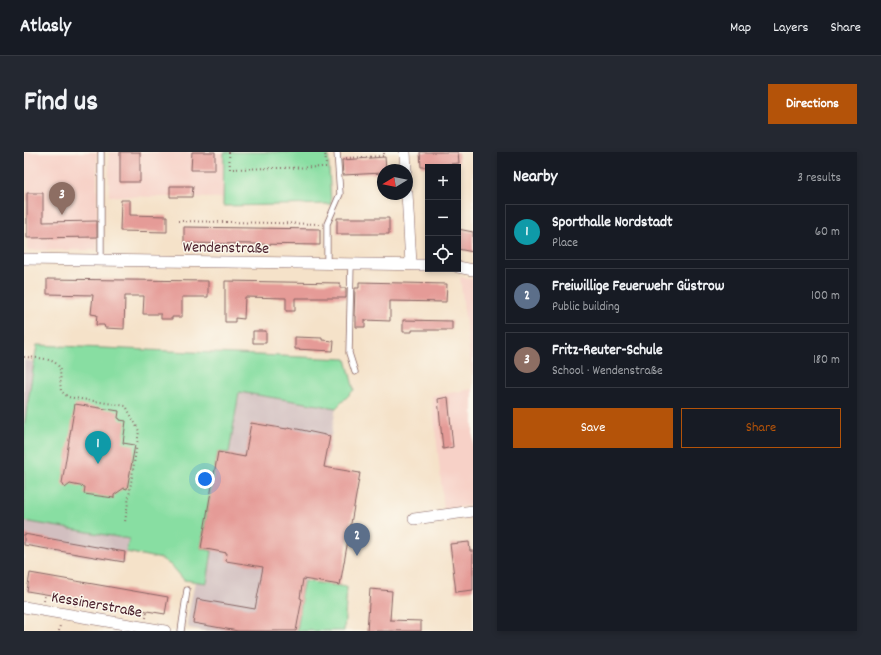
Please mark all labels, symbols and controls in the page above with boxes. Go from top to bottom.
text: Atlasly [20,14,71,41]
text: Map [730,18,751,38]
text: Layers [773,18,808,38]
text: Share [830,18,861,38]
text: Find us [24,84,98,124]
button: Directions [768,84,857,124]
north arrow [377,164,413,200]
map controls [425,164,461,272]
button: + [425,164,461,200]
text: Nearby [513,166,557,190]
text: 3 results [797,169,841,188]
pin: 3 [49,182,75,215]
button: − [425,200,461,236]
text: Sporthalle Nordstadt [552,212,673,234]
text: 1 [526,223,528,242]
text: 60 m [815,223,840,242]
text: Place [552,234,578,253]
street label: Wendenstraße [183,236,269,261]
button: locate [425,236,461,272]
text: Freiwillige Feuerwehr Güstrow [552,276,724,298]
text: 2 [524,287,530,306]
text: 100 m [811,287,840,306]
text: Public building [552,298,620,317]
text: Fritz-Reuter-Schule [552,340,663,362]
text: 3 [524,351,530,370]
text: 180 m [813,351,840,370]
text: School · Wendenstraße [552,362,663,381]
button: Save [513,408,673,448]
button: Share [681,408,841,448]
pin: 1 [85,431,111,464]
your location [195,469,215,489]
pin: 2 [344,523,370,556]
street label: Kessinerstraße [49,586,144,625]

